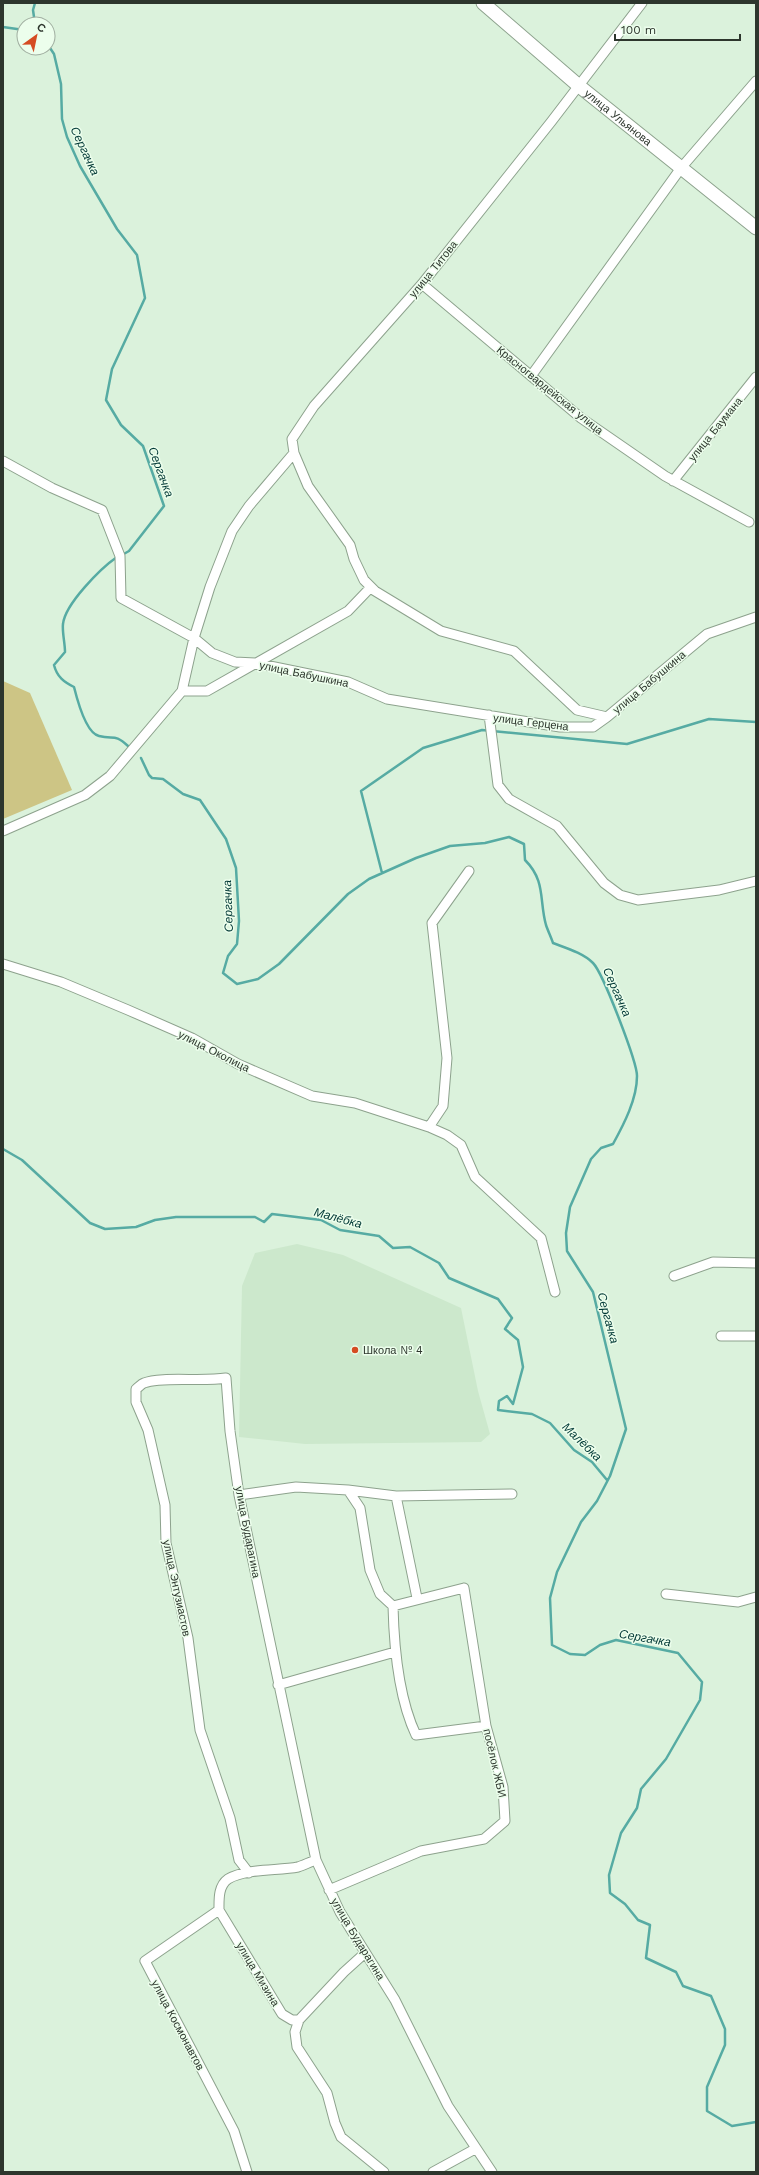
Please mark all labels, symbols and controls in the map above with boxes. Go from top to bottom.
north arrow [16,16,56,56]
scale bar [615,16,740,42]
text: С [34,20,48,36]
text: 100 m [621,23,656,37]
street label: улица Ульянова [582,87,655,149]
water label: Сергачка [68,124,103,178]
street label: улица Титова [407,238,461,300]
street label: Красногвардейская улица [494,343,606,438]
street label: улица Баумана [686,394,746,464]
water label: Сергачка [145,445,177,499]
street label: улица Бабушкина [610,648,689,717]
street label: улица Бабушкина [258,659,351,690]
street label: улица Герцена [492,711,570,734]
water label: Сергачка [220,879,236,932]
water label: Сергачка [600,965,634,1019]
street label: улица Околица [176,1028,252,1075]
water label: Малёбка [312,1205,364,1231]
water label: Сергачка [594,1291,622,1345]
place label: Школа № 4 [363,1344,423,1357]
marker: Школа № 4 [350,1345,360,1355]
water label: Малёбка [559,1420,605,1464]
street label: улица Бударагина [232,1485,263,1580]
street label: улица Энтузиастов [160,1539,193,1638]
water label: Сергачка [618,1627,672,1649]
street label: посёлок ЖБИ [480,1727,509,1799]
street label: улица Бударагина [328,1896,388,1983]
street label: улица Мизина [233,1940,282,2010]
street label: улица Космонавтов [148,1978,207,2073]

